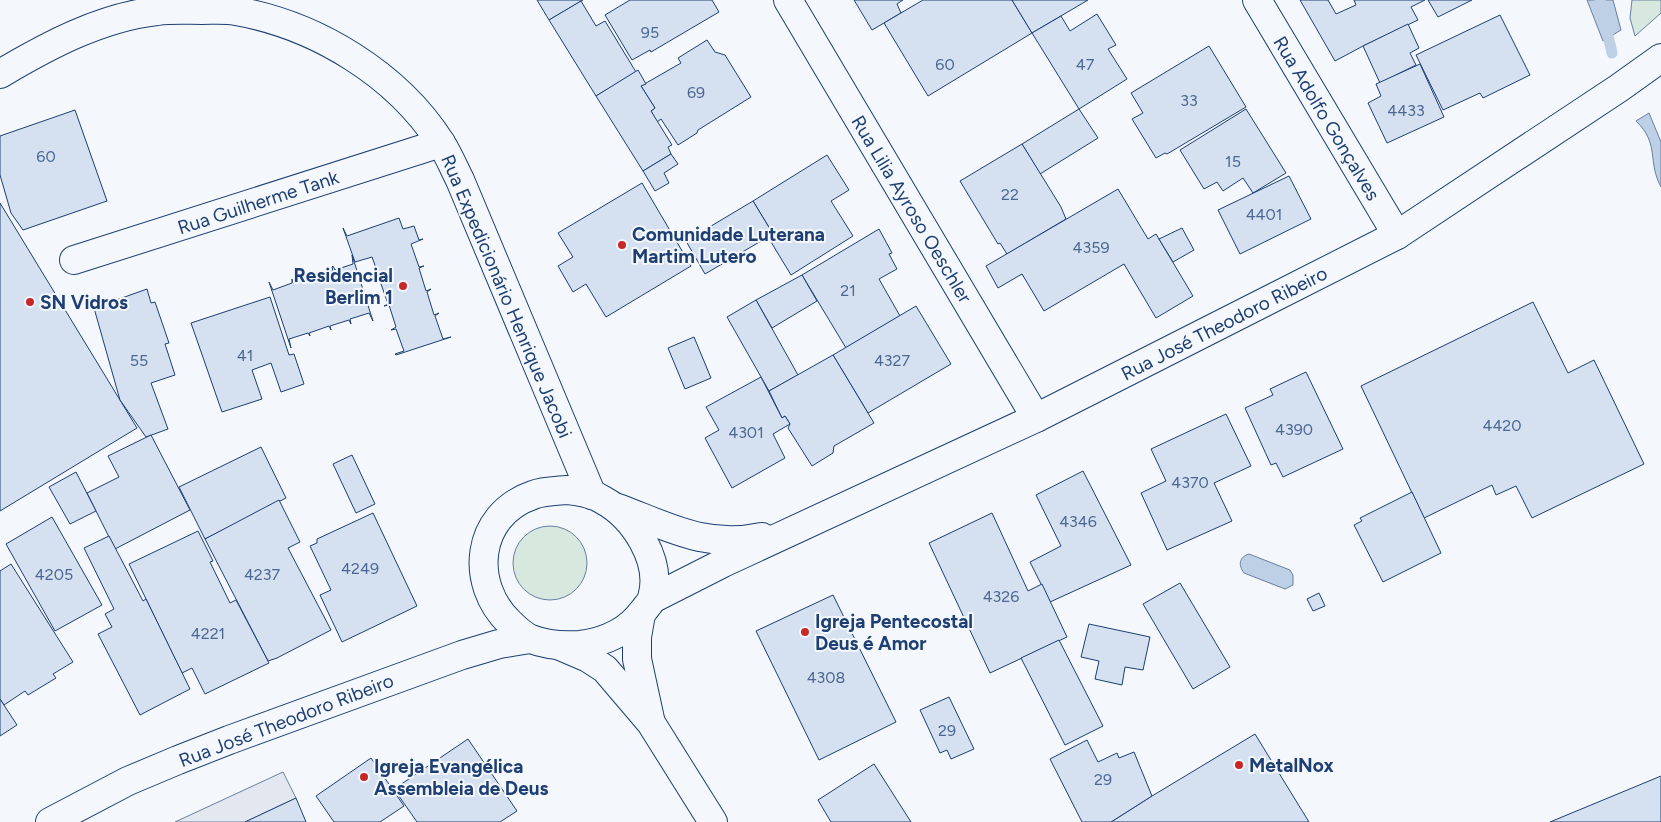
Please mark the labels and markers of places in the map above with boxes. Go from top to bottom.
place label: Comunidade Luterana Martim Lutero [632,223,825,268]
marker: Comunidade Luterana Martim Lutero [616,239,628,251]
place label: Residencial Berlim 1 [294,264,393,309]
marker: Residencial Berlim 1 [397,280,409,292]
place label: SN Vidros [40,291,128,314]
marker: SN Vidros [24,296,36,308]
place label: Igreja Pentecostal Deus é Amor [815,610,973,655]
marker: Igreja Pentecostal Deus é Amor [799,626,811,638]
place label: MetalNox [1249,754,1334,777]
place label: Igreja Evangélica Assembleia de Deus [374,755,548,800]
marker: MetalNox [1233,759,1245,771]
marker: Igreja Evangélica Assembleia de Deus [358,771,370,783]

